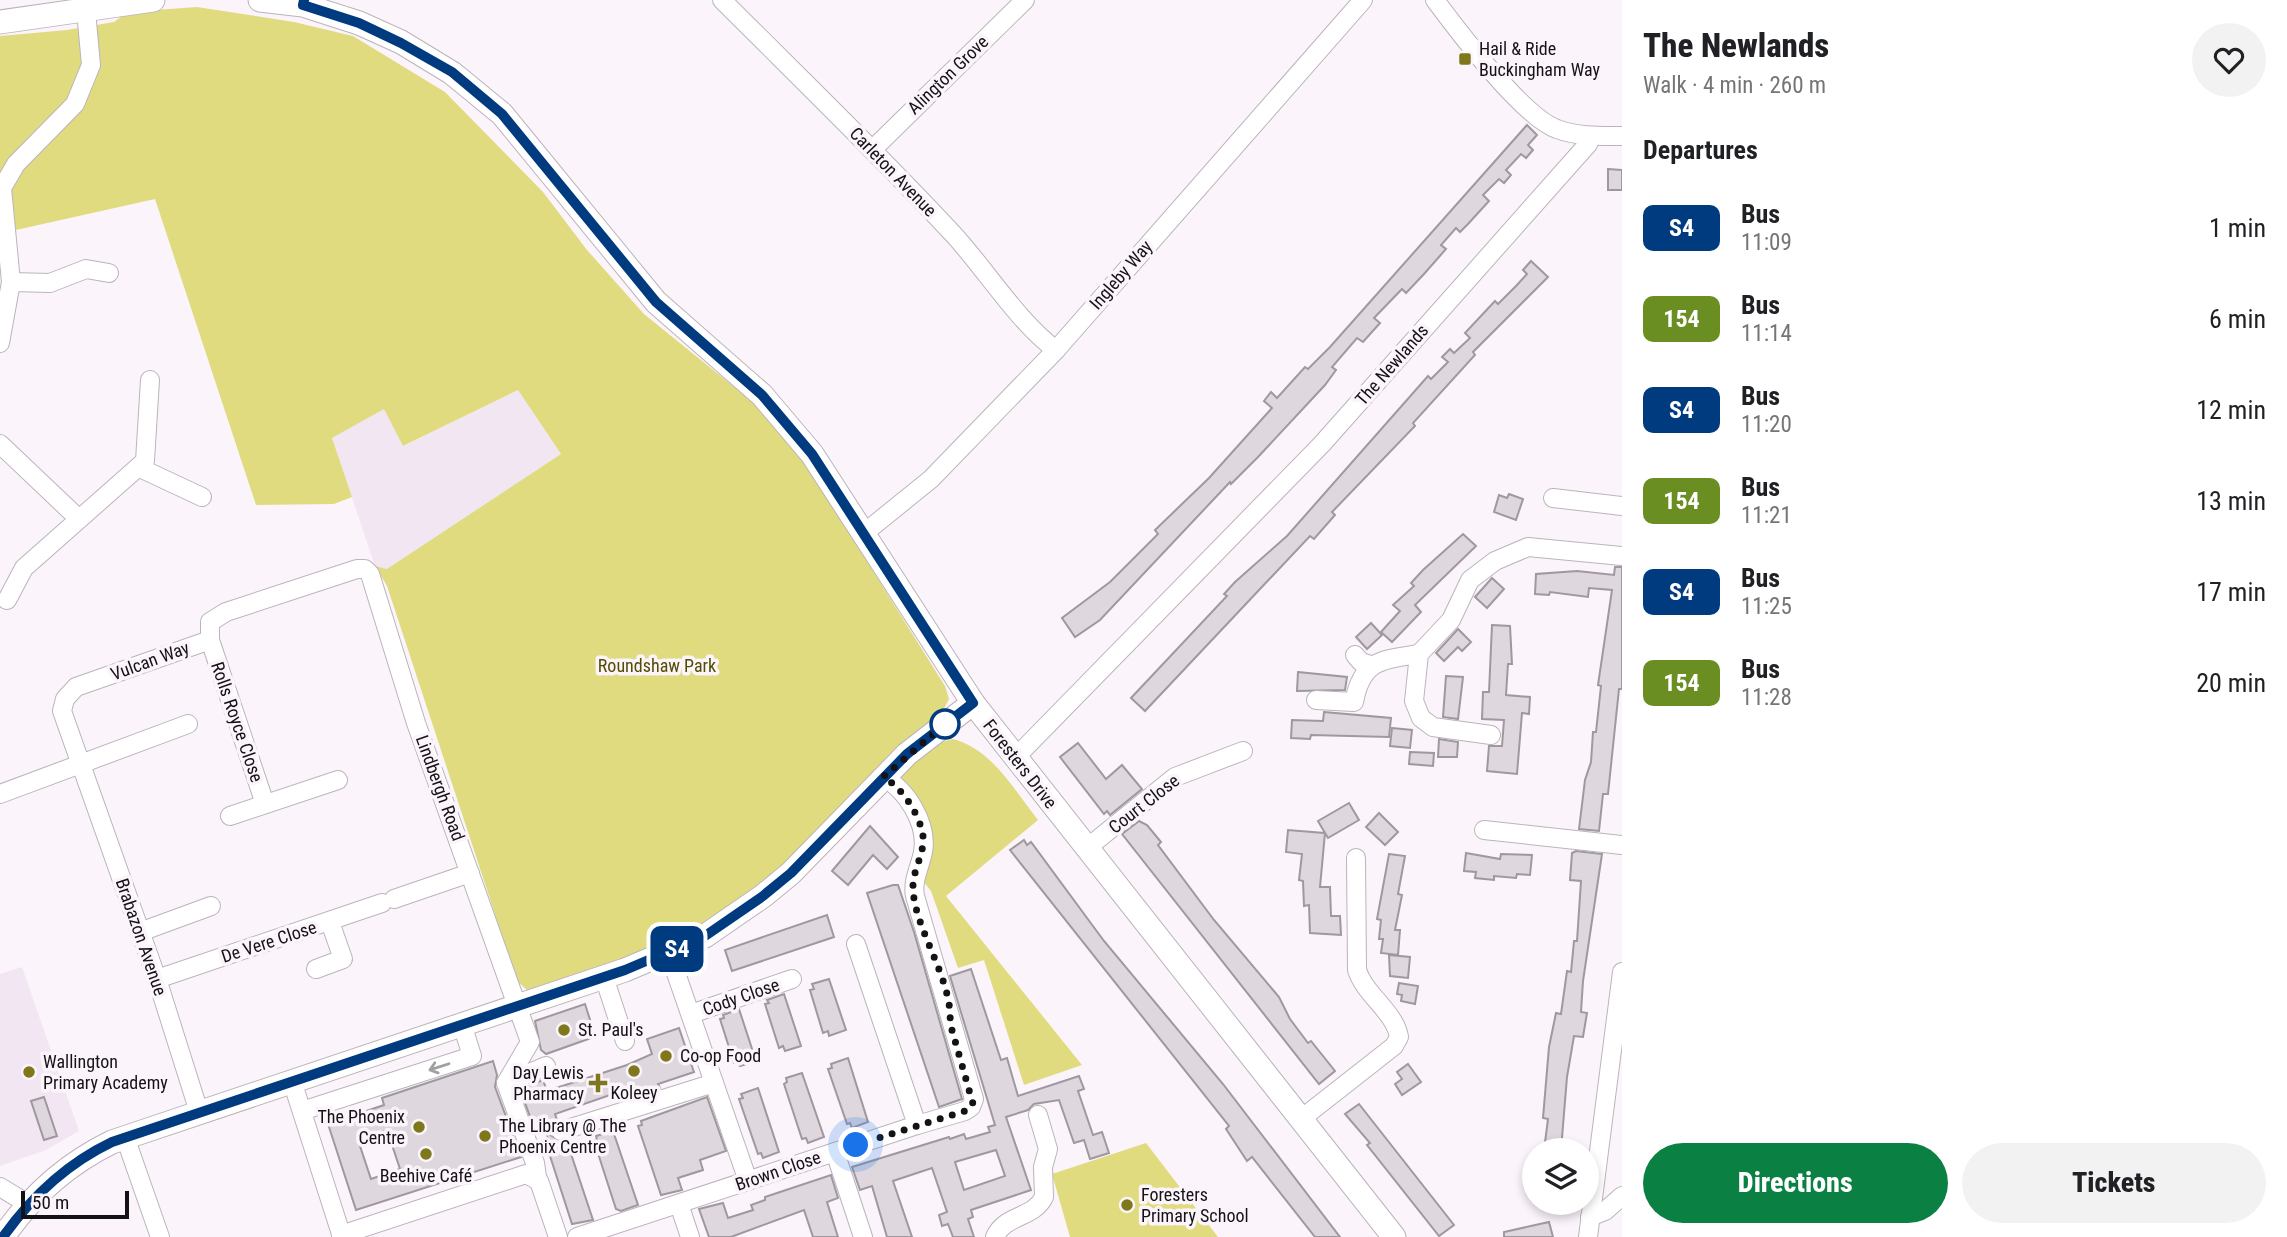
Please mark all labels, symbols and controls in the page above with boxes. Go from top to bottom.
button: heart [2192,23,2266,97]
text: The Newlands [1643,26,1829,65]
street label: Alington Grove [903,31,992,118]
place label: Hail & Ride Buckingham Way [1479,38,1601,80]
marker: Hail & Ride Buckingham Way [1457,51,1473,67]
text: Walk · 4 min · 260 m [1643,72,1826,99]
street label: Carleton Avenue [846,123,941,221]
text: Departures [1643,135,1758,165]
text: Bus [1741,199,1780,229]
text: 1 min [2209,213,2266,243]
text: S4 [1669,214,1694,242]
text: 11:09 [1741,229,1792,256]
street label: Ingleby Way [1085,236,1157,313]
text: Bus [1741,290,1780,320]
text: 6 min [2209,304,2266,334]
text: 154 [1663,305,1700,333]
street label: The Newlands [1351,320,1433,409]
text: 11:14 [1741,320,1792,347]
text: Bus [1741,381,1780,411]
text: 12 min [2196,395,2266,425]
text: S4 [1669,396,1694,424]
text: 11:20 [1741,411,1792,438]
text: Bus [1741,472,1780,502]
text: 13 min [2196,486,2266,516]
text: 154 [1663,487,1700,515]
text: 11:21 [1741,502,1792,529]
text: Bus [1741,563,1780,593]
text: 17 min [2196,577,2266,607]
text: S4 [1669,578,1694,606]
text: 11:25 [1741,593,1792,620]
street label: Vulcan Way [108,636,192,684]
text: Bus [1741,654,1780,684]
park label: Roundshaw Park [598,655,716,676]
street label: Rolls Royce Close [207,659,268,785]
text: 20 min [2196,668,2266,698]
text: 154 [1663,669,1700,697]
text: 11:28 [1741,684,1792,711]
unlabelled marker [930,709,960,739]
street label: Foresters Drive [979,715,1062,812]
street label: Lindbergh Road [412,732,469,843]
street label: Court Close [1104,770,1183,838]
street label: Brabazon Avenue [112,875,171,998]
street label: De Vere Close [219,916,319,967]
line badge: S4 [646,926,708,972]
text: S4 [664,935,690,963]
street label: Cody Close [700,974,782,1019]
place label: St. Paul's [578,1019,644,1040]
marker: St. Paul's [556,1022,572,1038]
place label: Co-op Food [680,1045,761,1066]
marker: Co-op Food [658,1048,674,1064]
place label: Wallington Primary Academy [43,1051,168,1093]
one-way arrow [428,1061,450,1074]
place label: Day Lewis Pharmacy [513,1062,584,1104]
marker: Koleey [626,1063,642,1079]
marker: Wallington Primary Academy [21,1064,37,1080]
marker: Day Lewis Pharmacy [590,1075,606,1091]
place label: Koleey [610,1082,658,1103]
place label: The Phoenix Centre [317,1106,405,1148]
place label: The Library @ The Phoenix Centre [499,1115,626,1157]
marker: The Phoenix Centre [411,1119,427,1135]
your location [838,1127,873,1162]
marker: The Library @ The Phoenix Centre [477,1128,493,1144]
map controls [1522,1138,1599,1215]
button: layers [1522,1138,1599,1215]
button: Directions [1643,1143,1948,1223]
button: Tickets [1962,1143,2266,1223]
marker: Beehive Café [418,1146,434,1162]
street label: Brown Close [732,1146,823,1195]
place label: Beehive Café [380,1165,472,1186]
place label: Foresters Primary School [1141,1184,1249,1226]
scale bar [21,1188,130,1220]
text: 50 m [32,1191,69,1214]
marker: Foresters Primary School [1119,1197,1135,1213]

